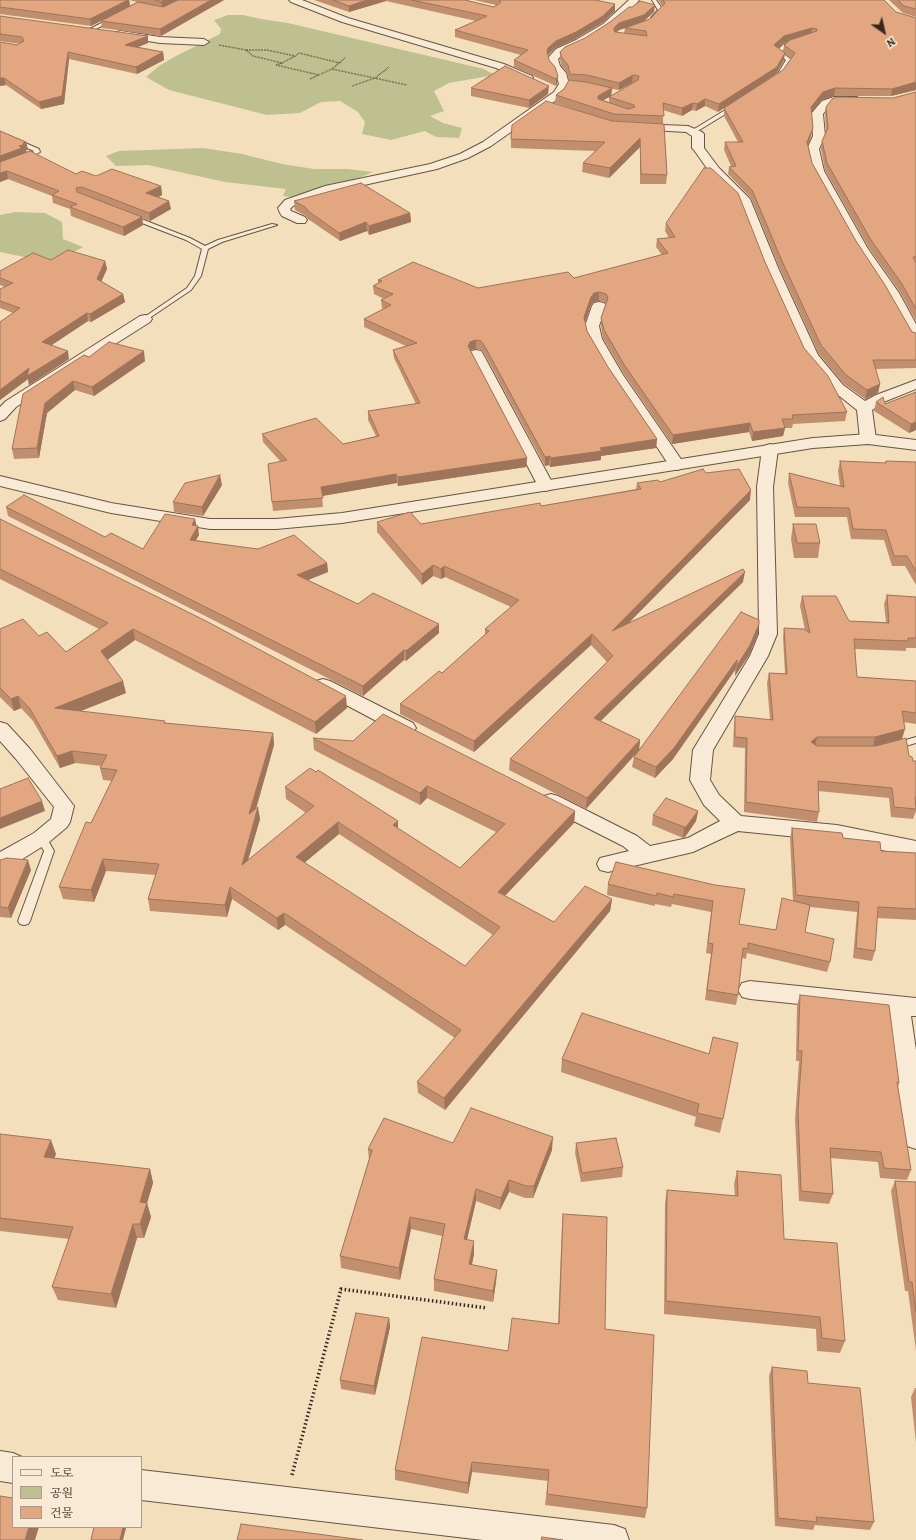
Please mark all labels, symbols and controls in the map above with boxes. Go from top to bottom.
north arrow [864,12,904,52]
text: N [883,34,899,51]
legend [12,1456,142,1528]
text: 도로 [50,1465,73,1481]
text: 공원 [50,1485,73,1501]
text: 건물 [50,1505,73,1521]

